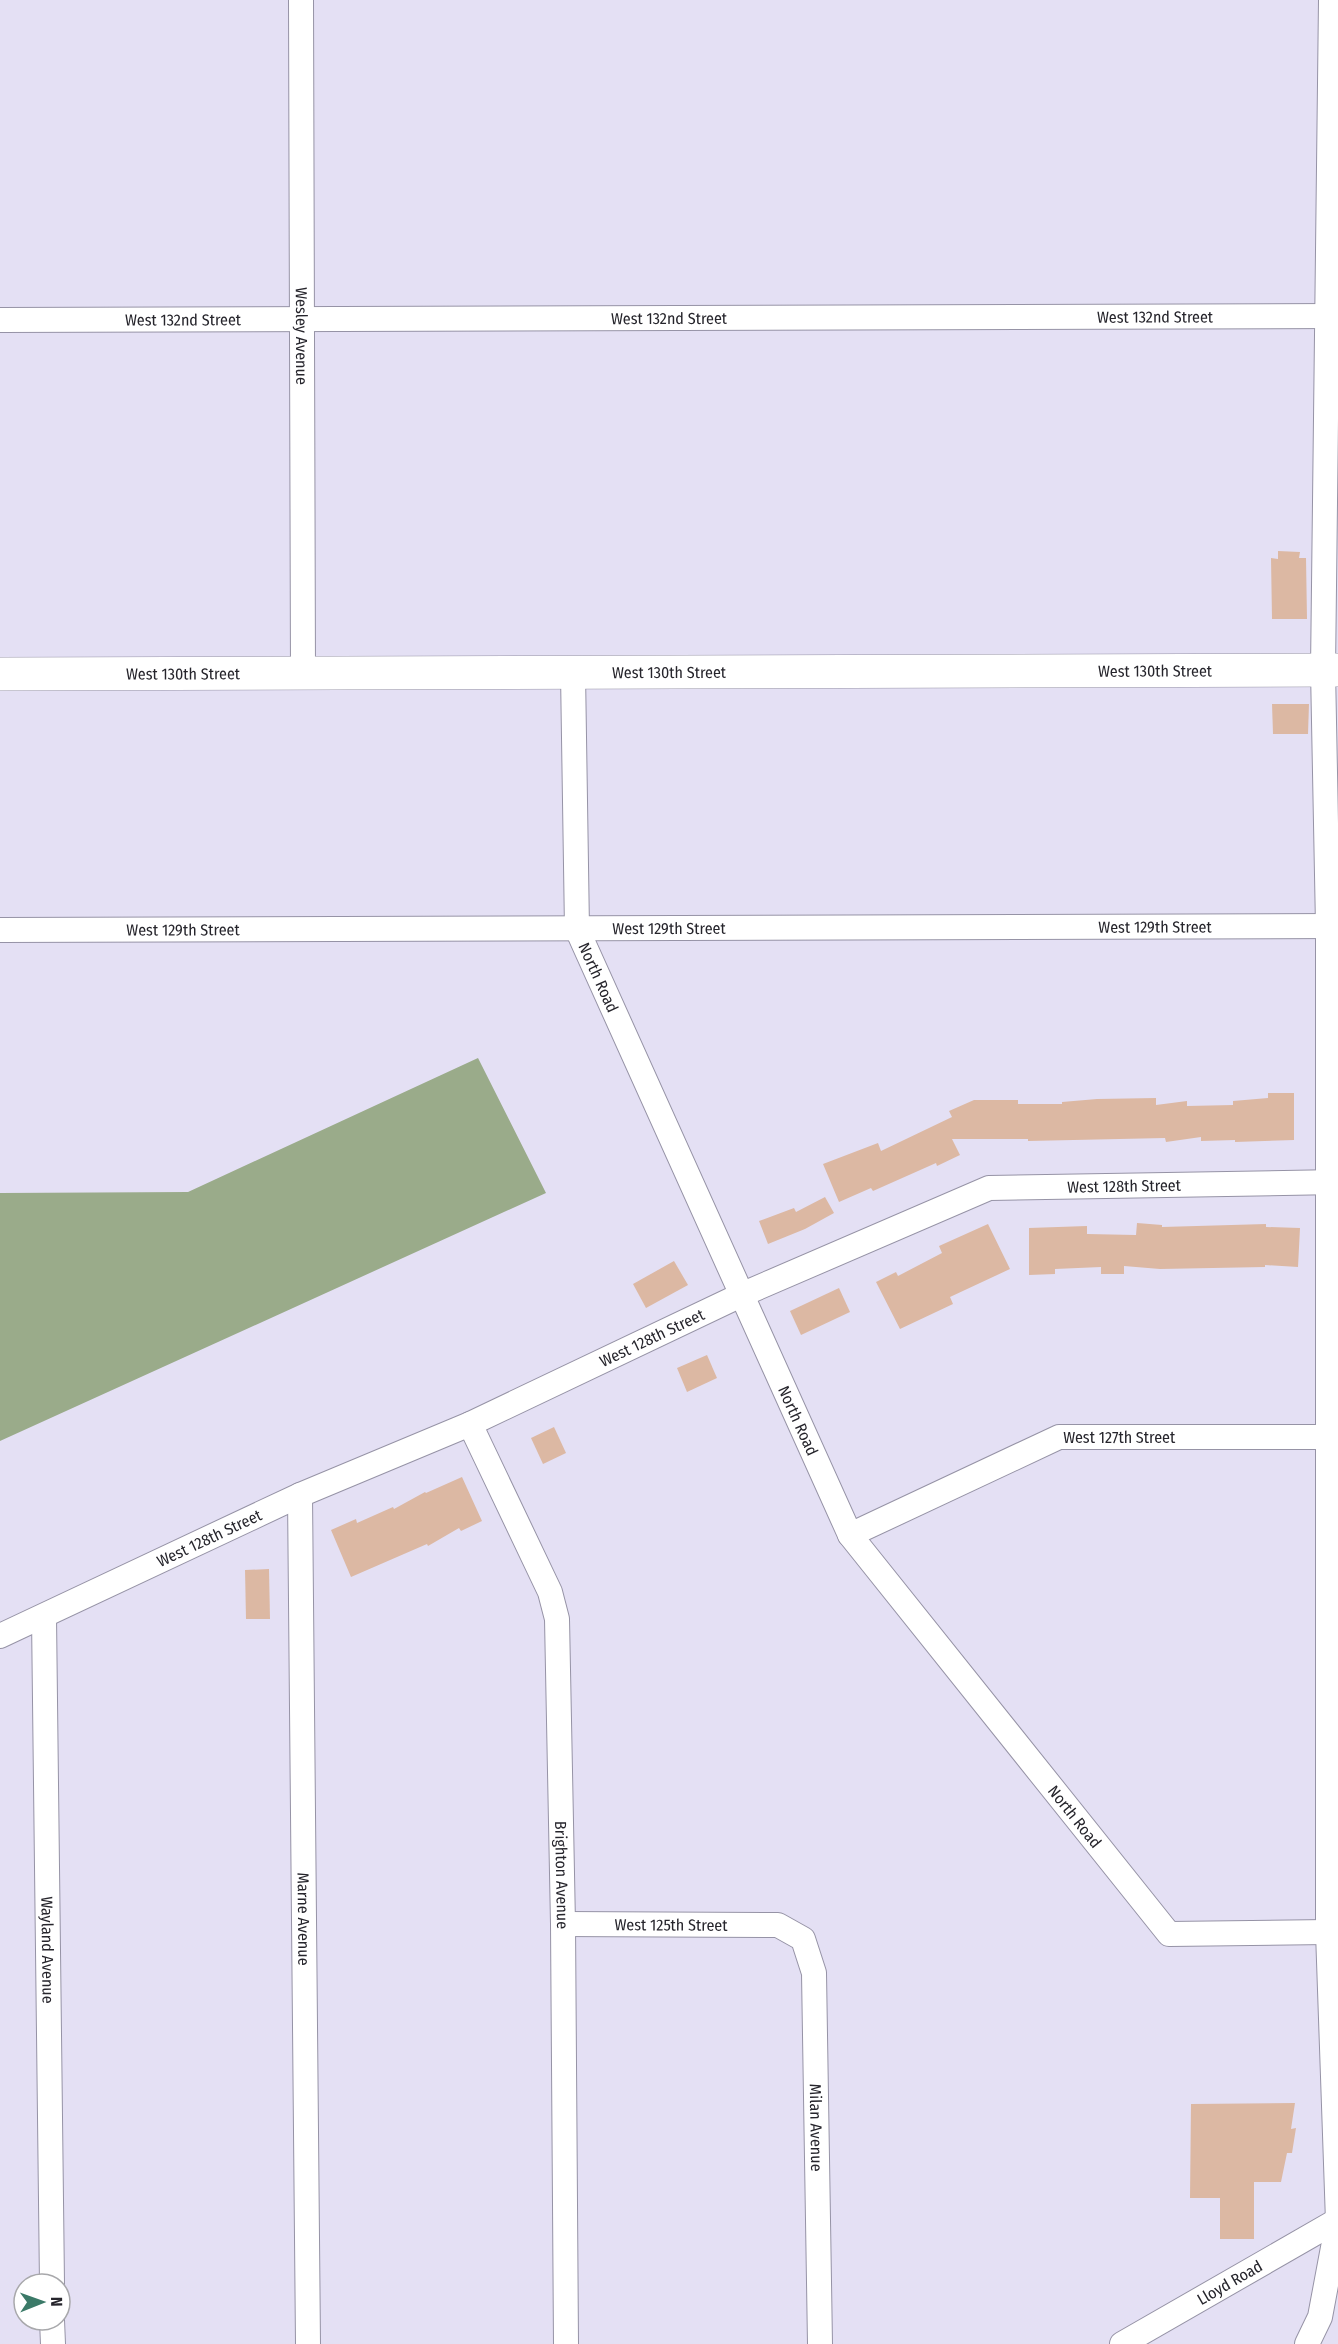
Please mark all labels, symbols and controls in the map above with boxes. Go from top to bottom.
street label: Wesley Avenue [292,287,312,385]
street label: West 132nd Street [1097,307,1214,326]
street label: West 132nd Street [611,308,728,328]
street label: West 132nd Street [125,310,242,329]
street label: West 130th Street [1098,661,1213,680]
street label: West 130th Street [612,662,727,682]
street label: West 130th Street [126,664,241,683]
street label: West 129th Street [1098,917,1212,936]
street label: West 129th Street [612,918,726,938]
street label: West 129th Street [126,920,240,939]
street label: North Road [575,939,623,1015]
street label: West 128th Street [1067,1175,1182,1196]
street label: West 128th Street [596,1304,708,1370]
street label: North Road [774,1383,822,1458]
street label: West 127th Street [1063,1428,1176,1447]
street label: West 128th Street [154,1505,265,1571]
street label: North Road [1044,1781,1106,1851]
street label: Brighton Avenue [551,1821,573,1929]
street label: Marne Avenue [294,1872,314,1966]
street label: Wayland Avenue [38,1896,58,2004]
street label: West 125th Street [614,1915,728,1934]
street label: Milan Avenue [806,2084,827,2172]
street label: Lloyd Road [1194,2256,1266,2308]
north arrow [12,2272,72,2332]
text: N [47,2297,66,2307]

